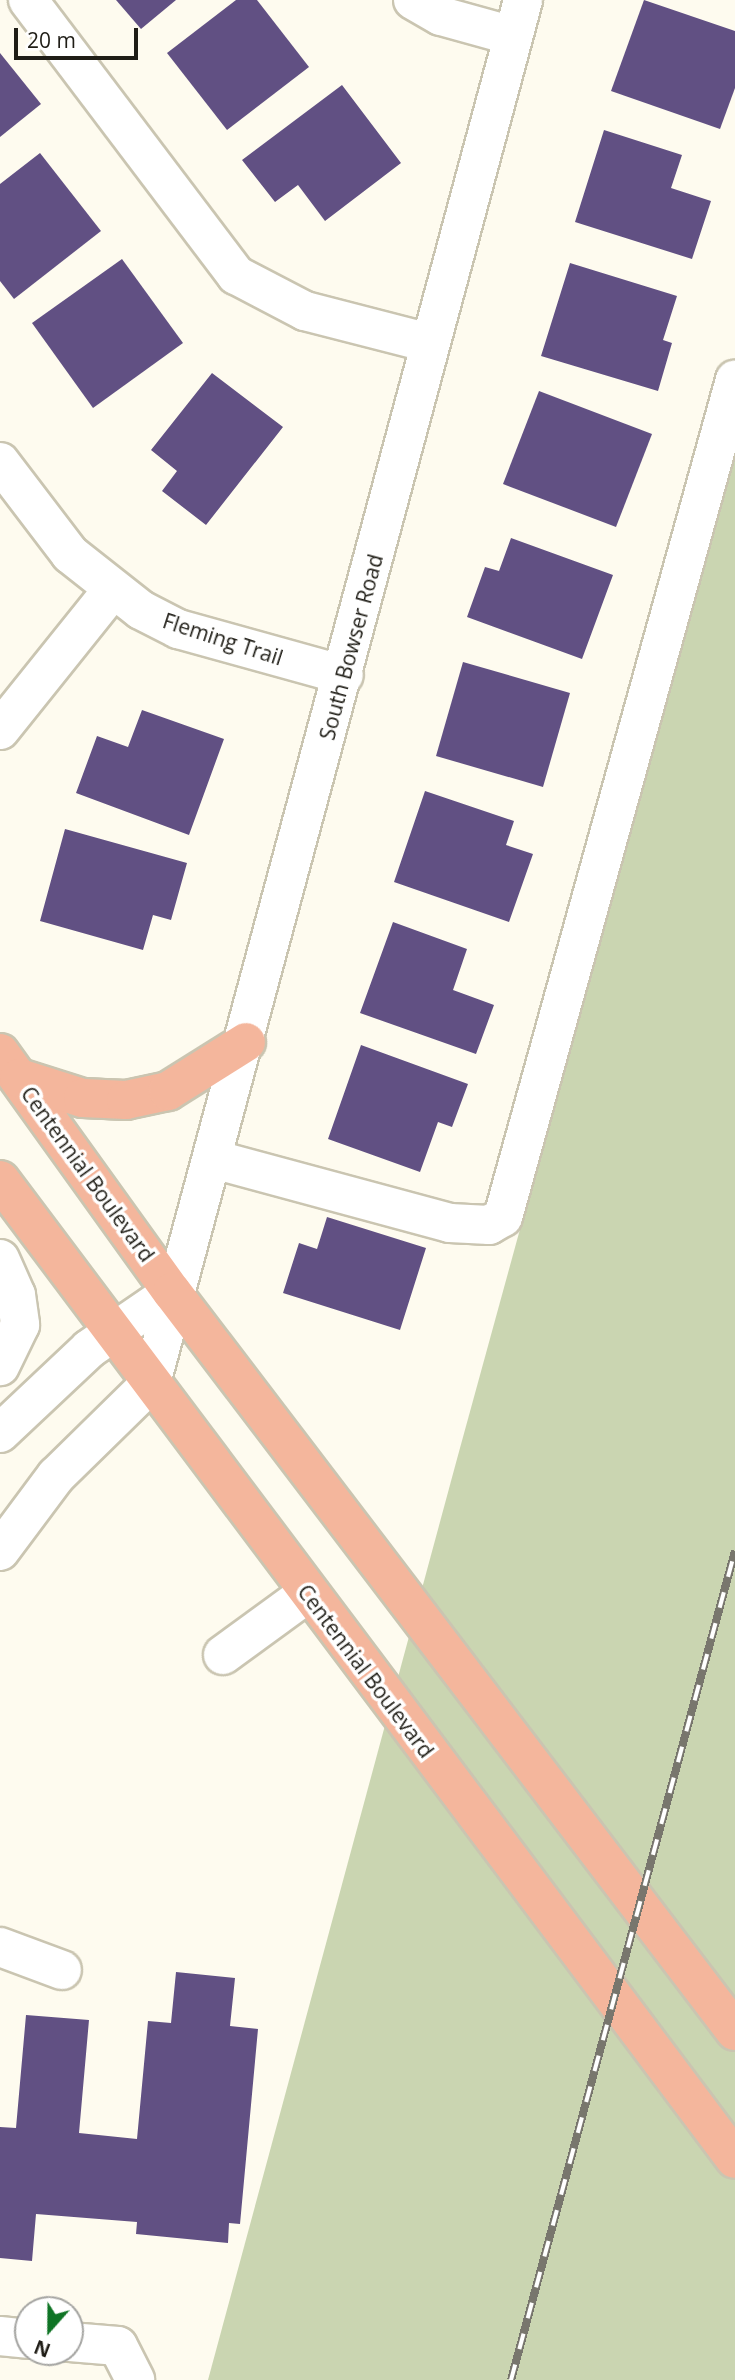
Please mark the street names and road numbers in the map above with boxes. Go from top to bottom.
street label: South Bowser Road [314,551,388,743]
street label: Fleming Trail [160,608,286,670]
street label: Centennial Boulevard [16,1081,160,1267]
street label: Centennial Boulevard [293,1579,439,1763]

